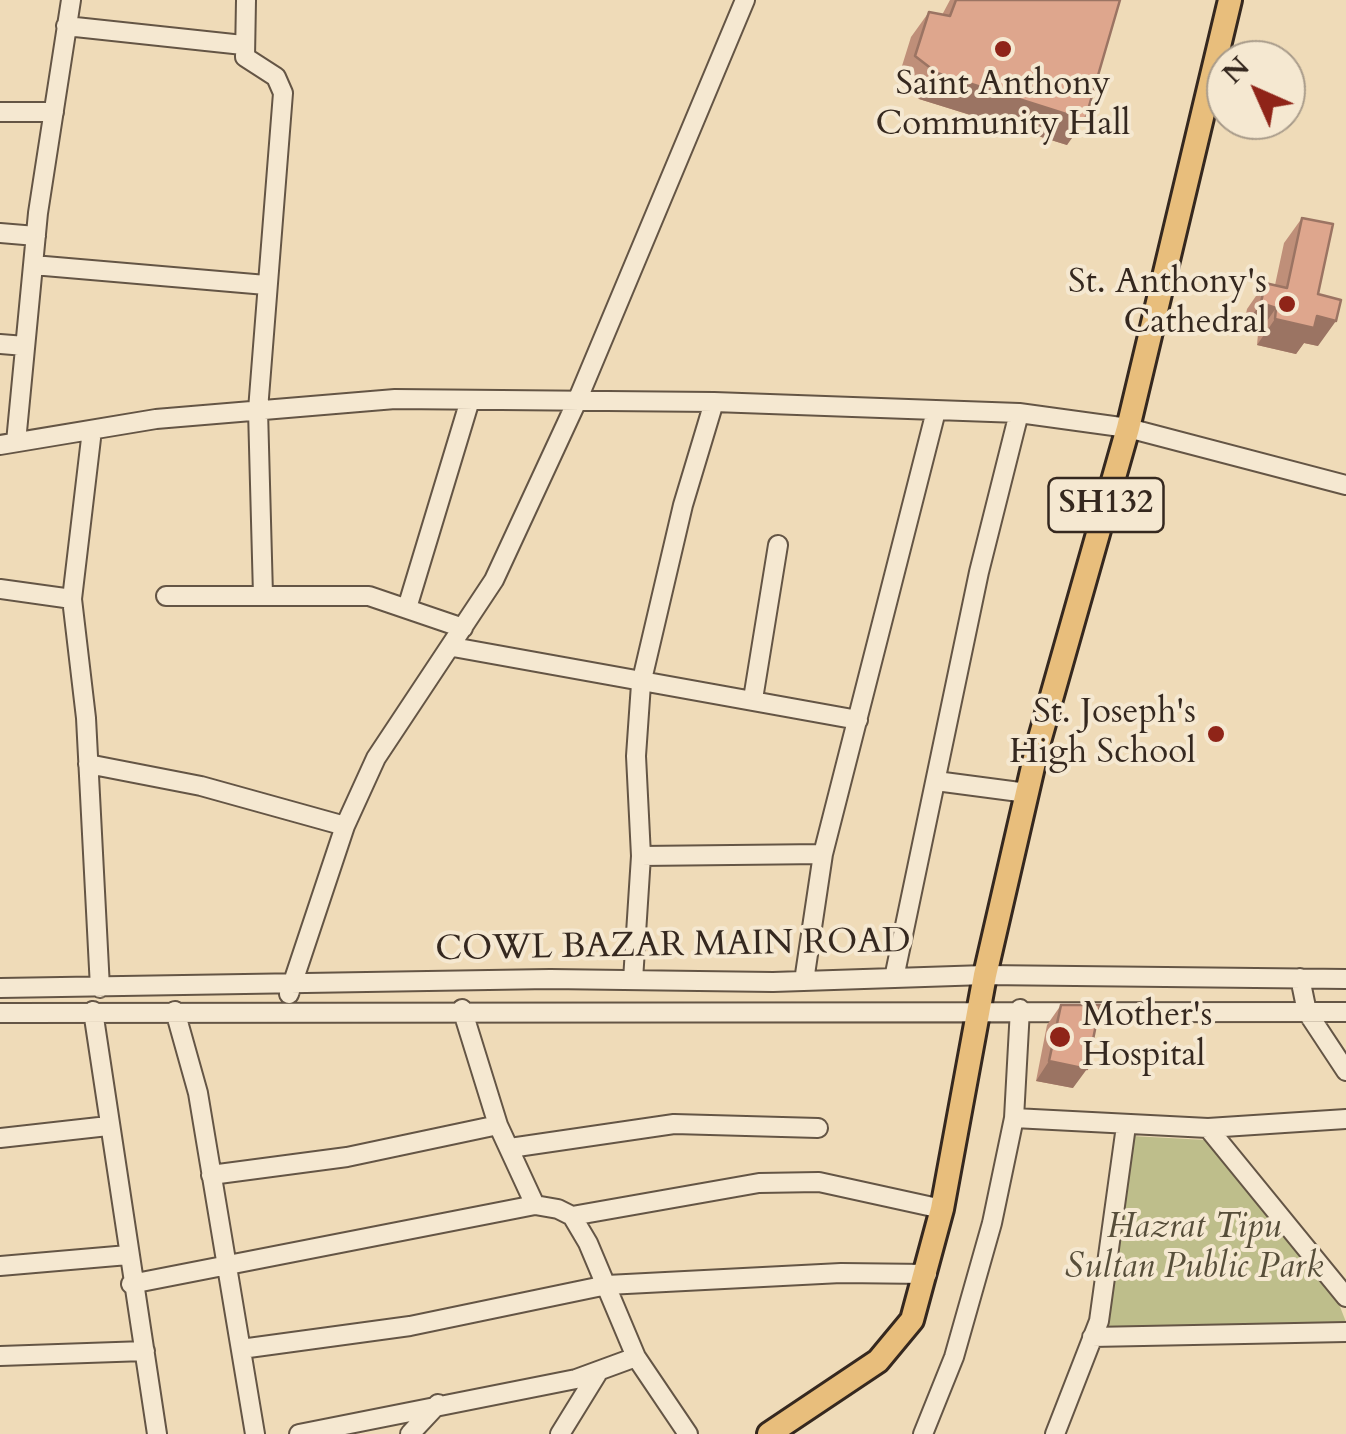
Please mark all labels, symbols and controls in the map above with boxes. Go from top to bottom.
marker: Saint Anthony Community Hall [992,38,1014,60]
north arrow [1206,40,1306,140]
text: N [1214,48,1258,92]
place label: Saint Anthony Community Hall [876,65,1130,147]
place label: St. Anthony's Cathedral [1068,263,1267,345]
marker: St. Anthony's Cathedral [1276,293,1298,315]
road number: SH132 [1048,478,1164,532]
place label: St. Joseph's High School [1009,693,1196,775]
marker: St. Joseph's High School [1205,723,1227,745]
street label: COWL BAZAR MAIN ROAD [435,922,911,972]
place label: Mother's Hospital [1082,996,1212,1078]
marker: Mother's Hospital [1047,1024,1073,1050]
park label: Hazrat Tipu Sultan Public Park [1065,1208,1323,1290]

